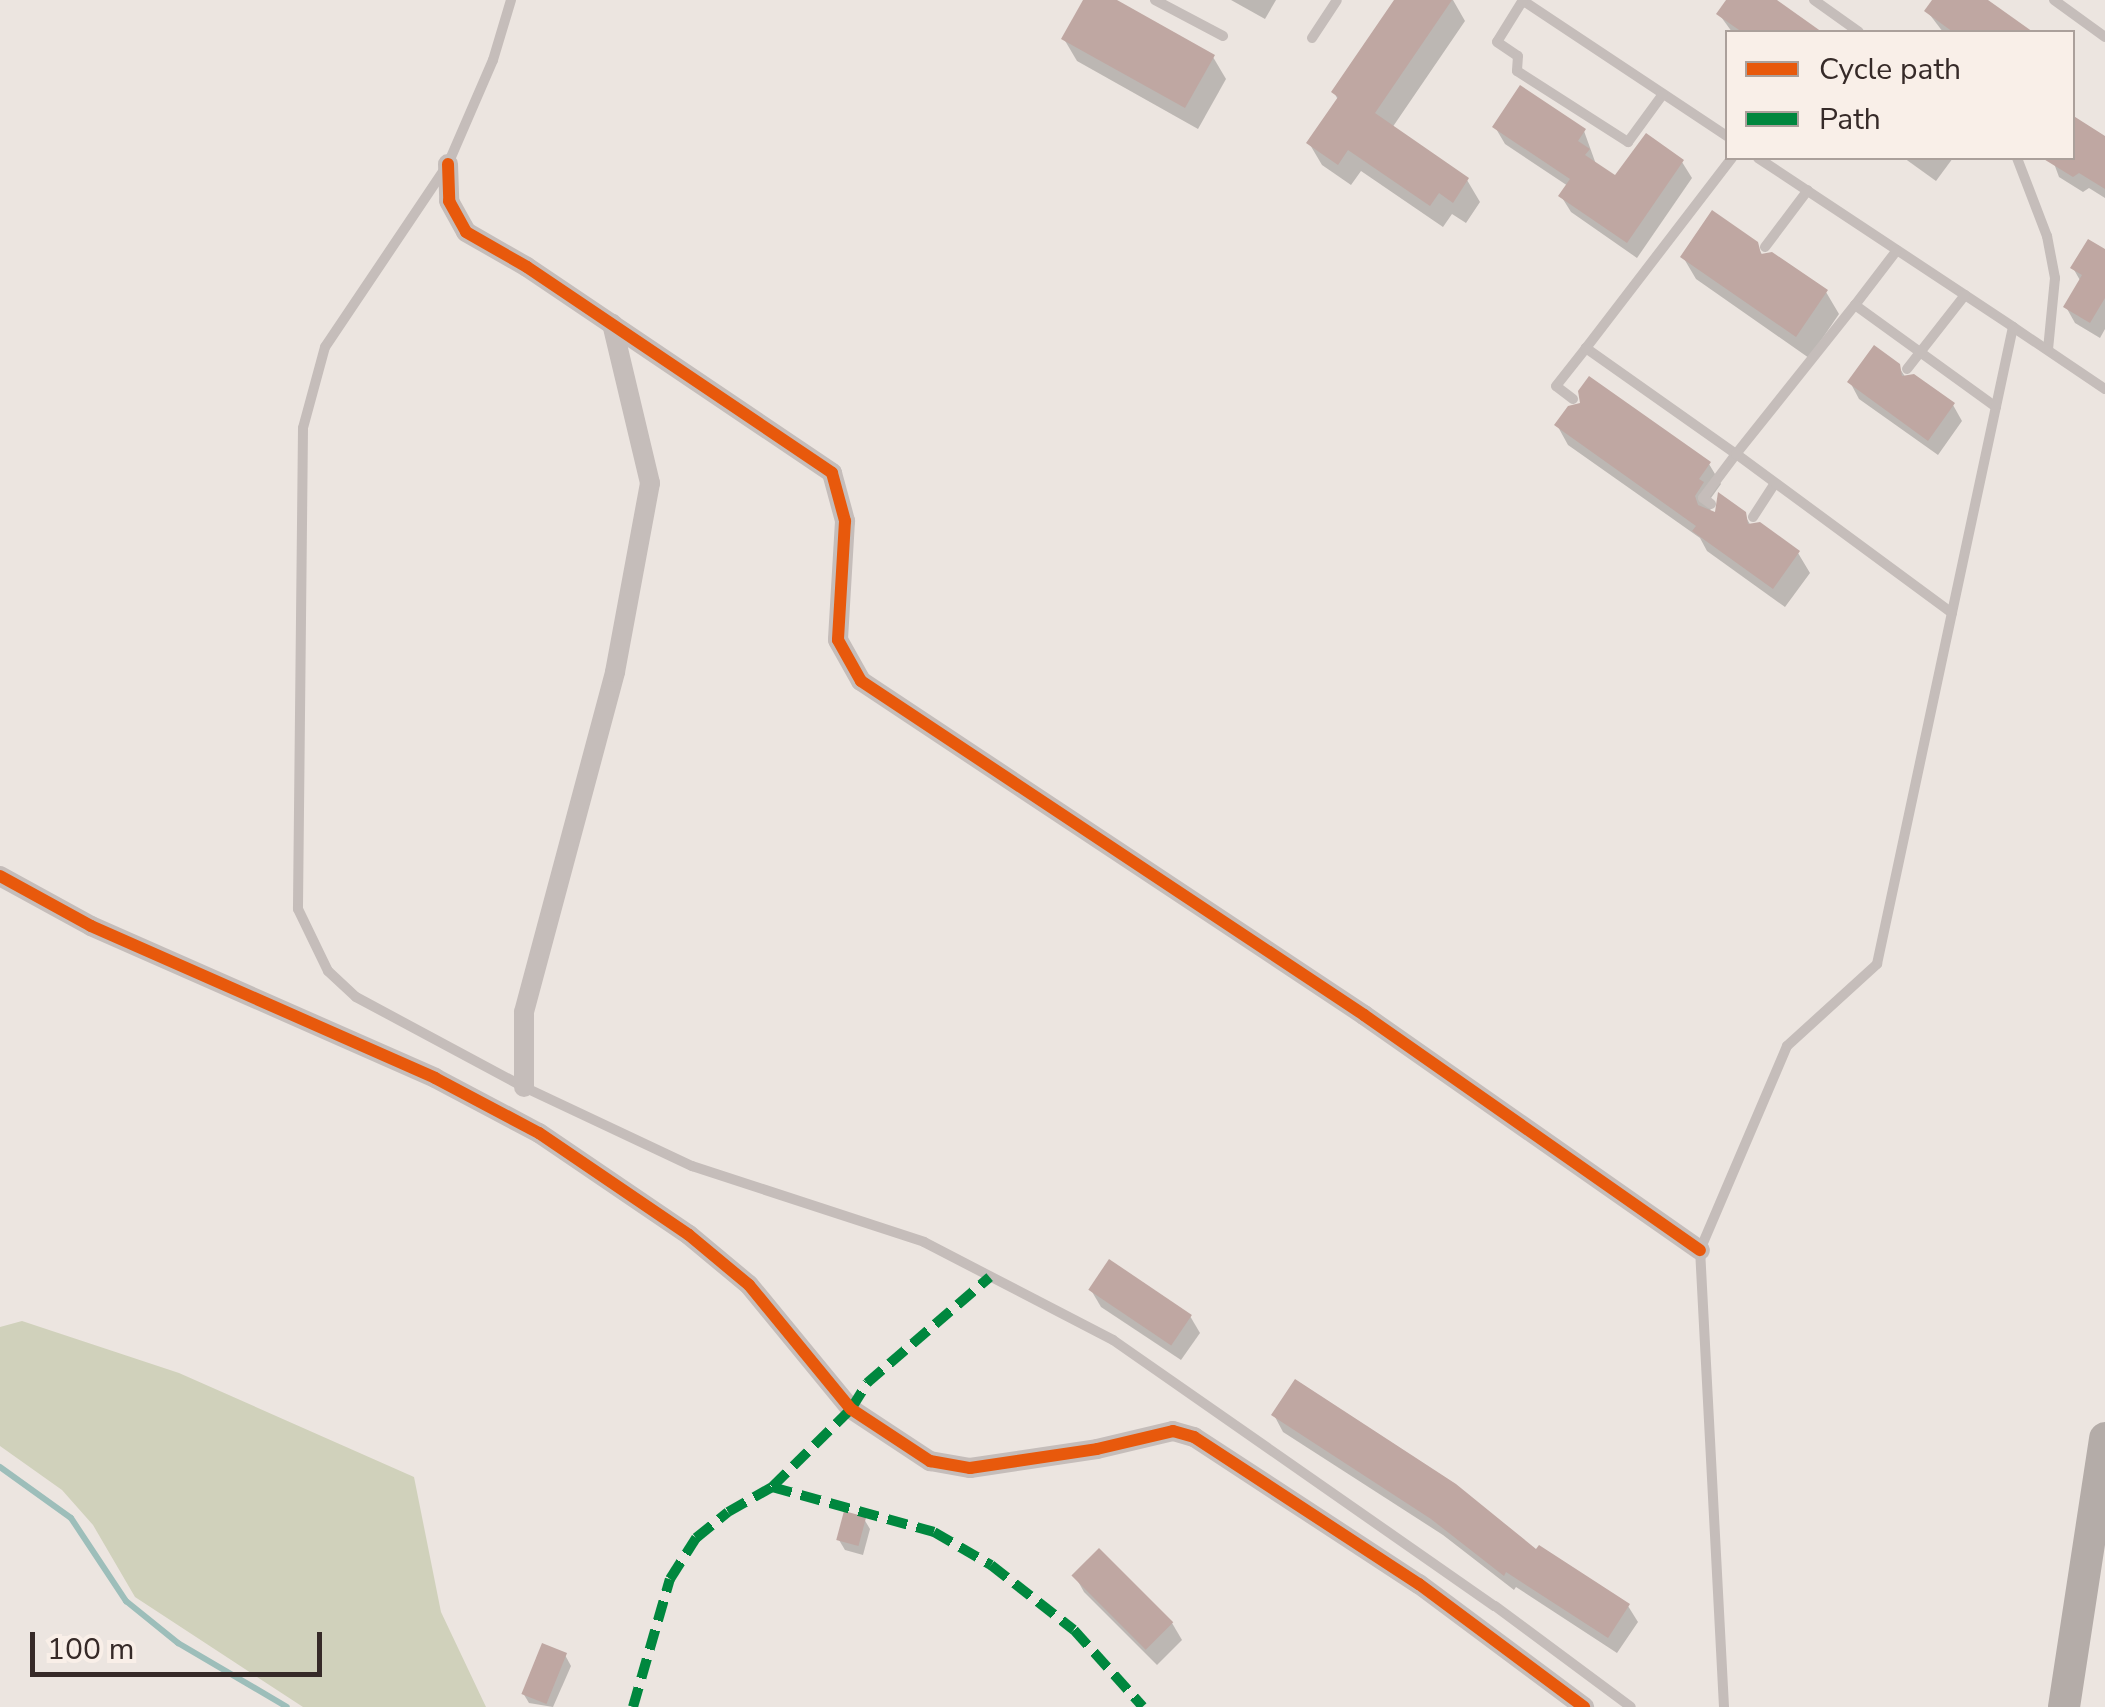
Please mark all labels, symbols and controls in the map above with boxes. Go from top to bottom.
legend [1725,30,2075,160]
text: Cycle path [1819,49,1961,90]
text: Path [1819,99,1881,140]
scale bar [35,1612,328,1674]
text: 100 m [47,1629,134,1670]

